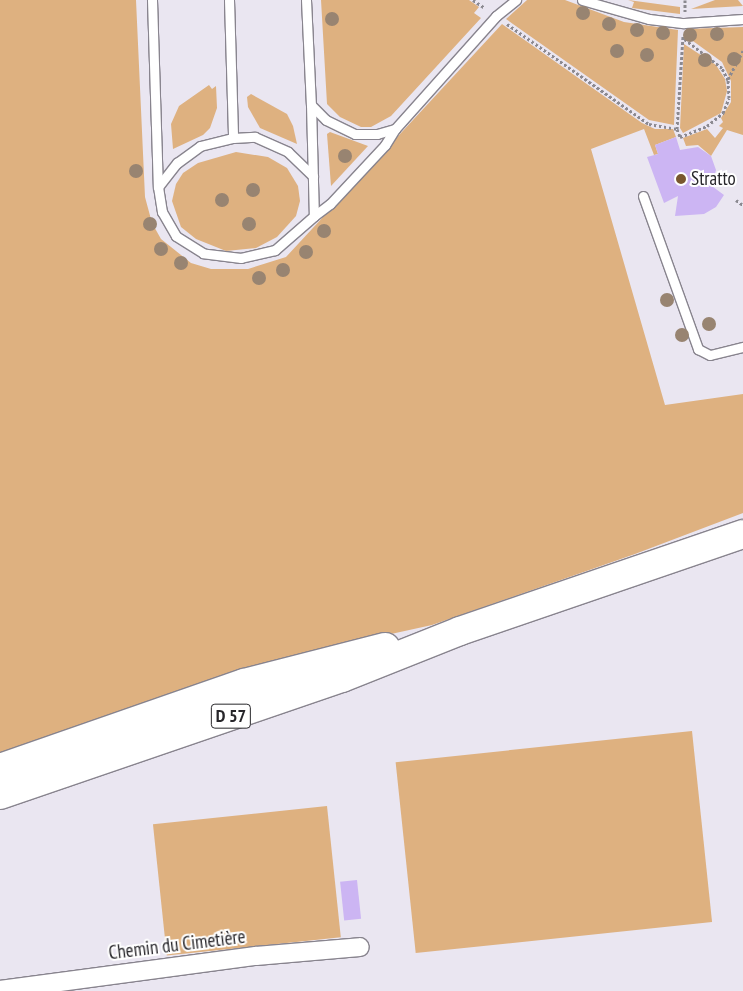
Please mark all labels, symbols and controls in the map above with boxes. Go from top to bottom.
place label: Stratto [691,168,736,190]
marker: Stratto [675,173,687,185]
road number: D 57 [210,700,252,731]
street label: Chemin du Cimetière [107,925,247,965]

